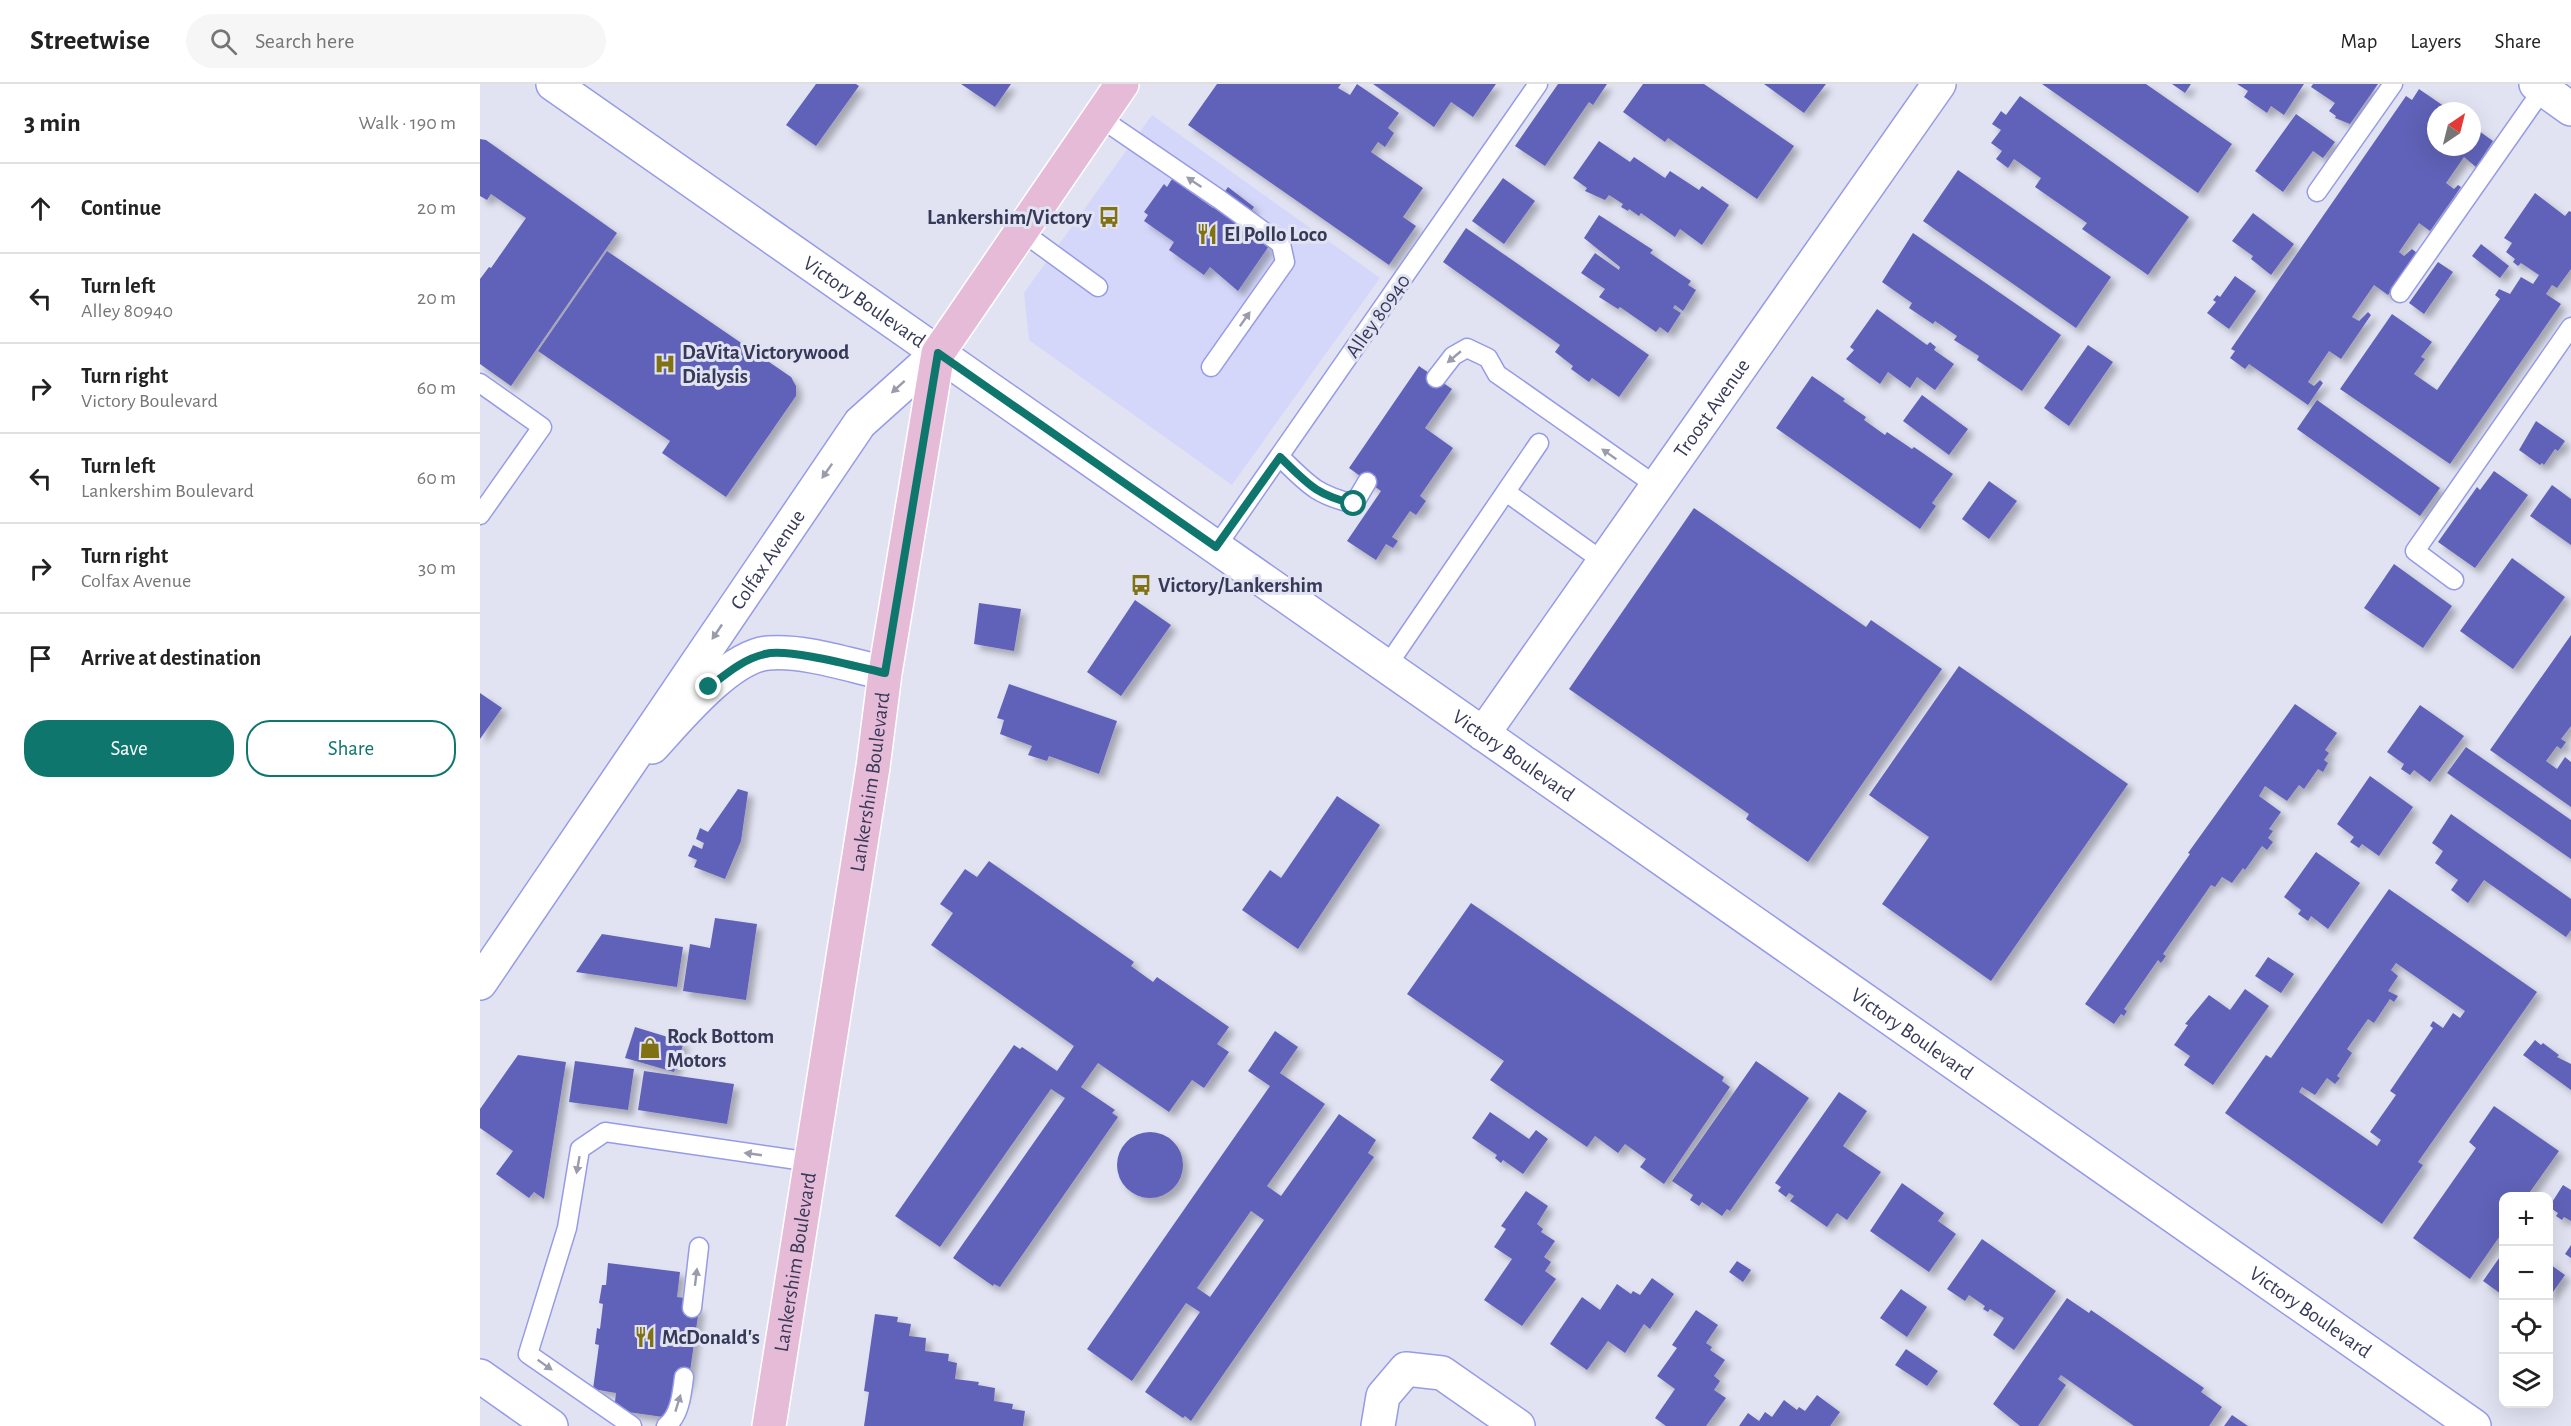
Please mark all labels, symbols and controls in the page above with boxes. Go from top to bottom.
search box [186,14,606,68]
icon: search [207,25,240,58]
text: Streetwise [30,27,150,55]
text: Search here [255,30,354,52]
text: Map [2341,31,2377,52]
text: Layers [2410,31,2461,52]
text: Share [2494,31,2541,52]
north arrow [2427,102,2481,156]
text: 3 min [24,110,81,136]
text: Walk · 190 m [359,113,456,133]
one-way arrow [1186,176,1202,187]
icon: ahead [24,192,57,225]
text: Continue [81,197,161,219]
text: 20 m [417,198,456,218]
bus stop icon: Lankershim/Victory [1097,205,1121,229]
place label: Lankershim/Victory [927,207,1093,228]
restaurant icon: El Pollo Loco [1195,222,1219,246]
place label: El Pollo Loco [1224,224,1327,245]
street label: Victory Boulevard [800,252,930,351]
street label: Alley 80940 [1342,270,1414,362]
text: Turn left [81,275,155,297]
icon: left [24,282,57,315]
text: 20 m [417,288,456,308]
text: Alley 80940 [81,301,173,321]
one-way arrow [1239,311,1250,327]
place label: DaVita Victorywood Dialysis [682,342,849,387]
one-way arrow [1447,351,1462,364]
hospital icon: DaVita Victorywood Dialysis [653,352,677,376]
street label: Troost Avenue [1670,355,1753,462]
text: Turn right [81,365,168,387]
icon: right [24,372,57,405]
text: 60 m [417,378,456,398]
one-way arrow [891,380,906,394]
text: Victory Boulevard [81,391,218,411]
one-way arrow [1602,448,1618,460]
text: Turn left [81,455,155,477]
icon: left [24,462,57,495]
one-way arrow [821,463,833,479]
text: 60 m [417,468,456,488]
text: Lankershim Boulevard [81,481,254,501]
route start [1340,490,1366,516]
street label: Colfax Avenue [726,506,809,613]
text: Turn right [81,545,168,567]
icon: right [24,552,57,585]
text: 30 m [418,558,456,578]
text: Colfax Avenue [81,571,191,591]
bus stop icon: Victory/Lankershim [1129,573,1153,597]
place label: Victory/Lankershim [1158,575,1323,596]
one-way arrow [712,624,723,640]
icon: arrive [24,642,57,675]
text: Arrive at destination [81,647,261,669]
route end [695,673,721,699]
street label: Lankershim Boulevard [846,691,893,873]
street label: Victory Boulevard [1449,705,1579,805]
button: Save [24,720,234,777]
button: Share [246,720,456,777]
street label: Victory Boulevard [1847,984,1977,1083]
place label: Rock Bottom Motors [667,1026,774,1071]
shop icon: Rock Bottom Motors [638,1036,662,1060]
one-way arrow [743,1149,762,1158]
one-way arrow [573,1155,582,1174]
street label: Lankershim Boulevard [770,1171,819,1353]
map controls [2499,1192,2553,1408]
button: + [2499,1192,2553,1246]
button: − [2499,1246,2553,1300]
street label: Victory Boulevard [2246,1262,2376,1362]
one-way arrow [691,1268,701,1287]
button: locate [2499,1300,2553,1354]
restaurant icon: McDonald's [633,1325,657,1349]
place label: McDonald's [662,1327,760,1348]
button: layers [2499,1354,2553,1408]
one-way arrow [537,1359,553,1370]
one-way arrow [674,1394,683,1412]

